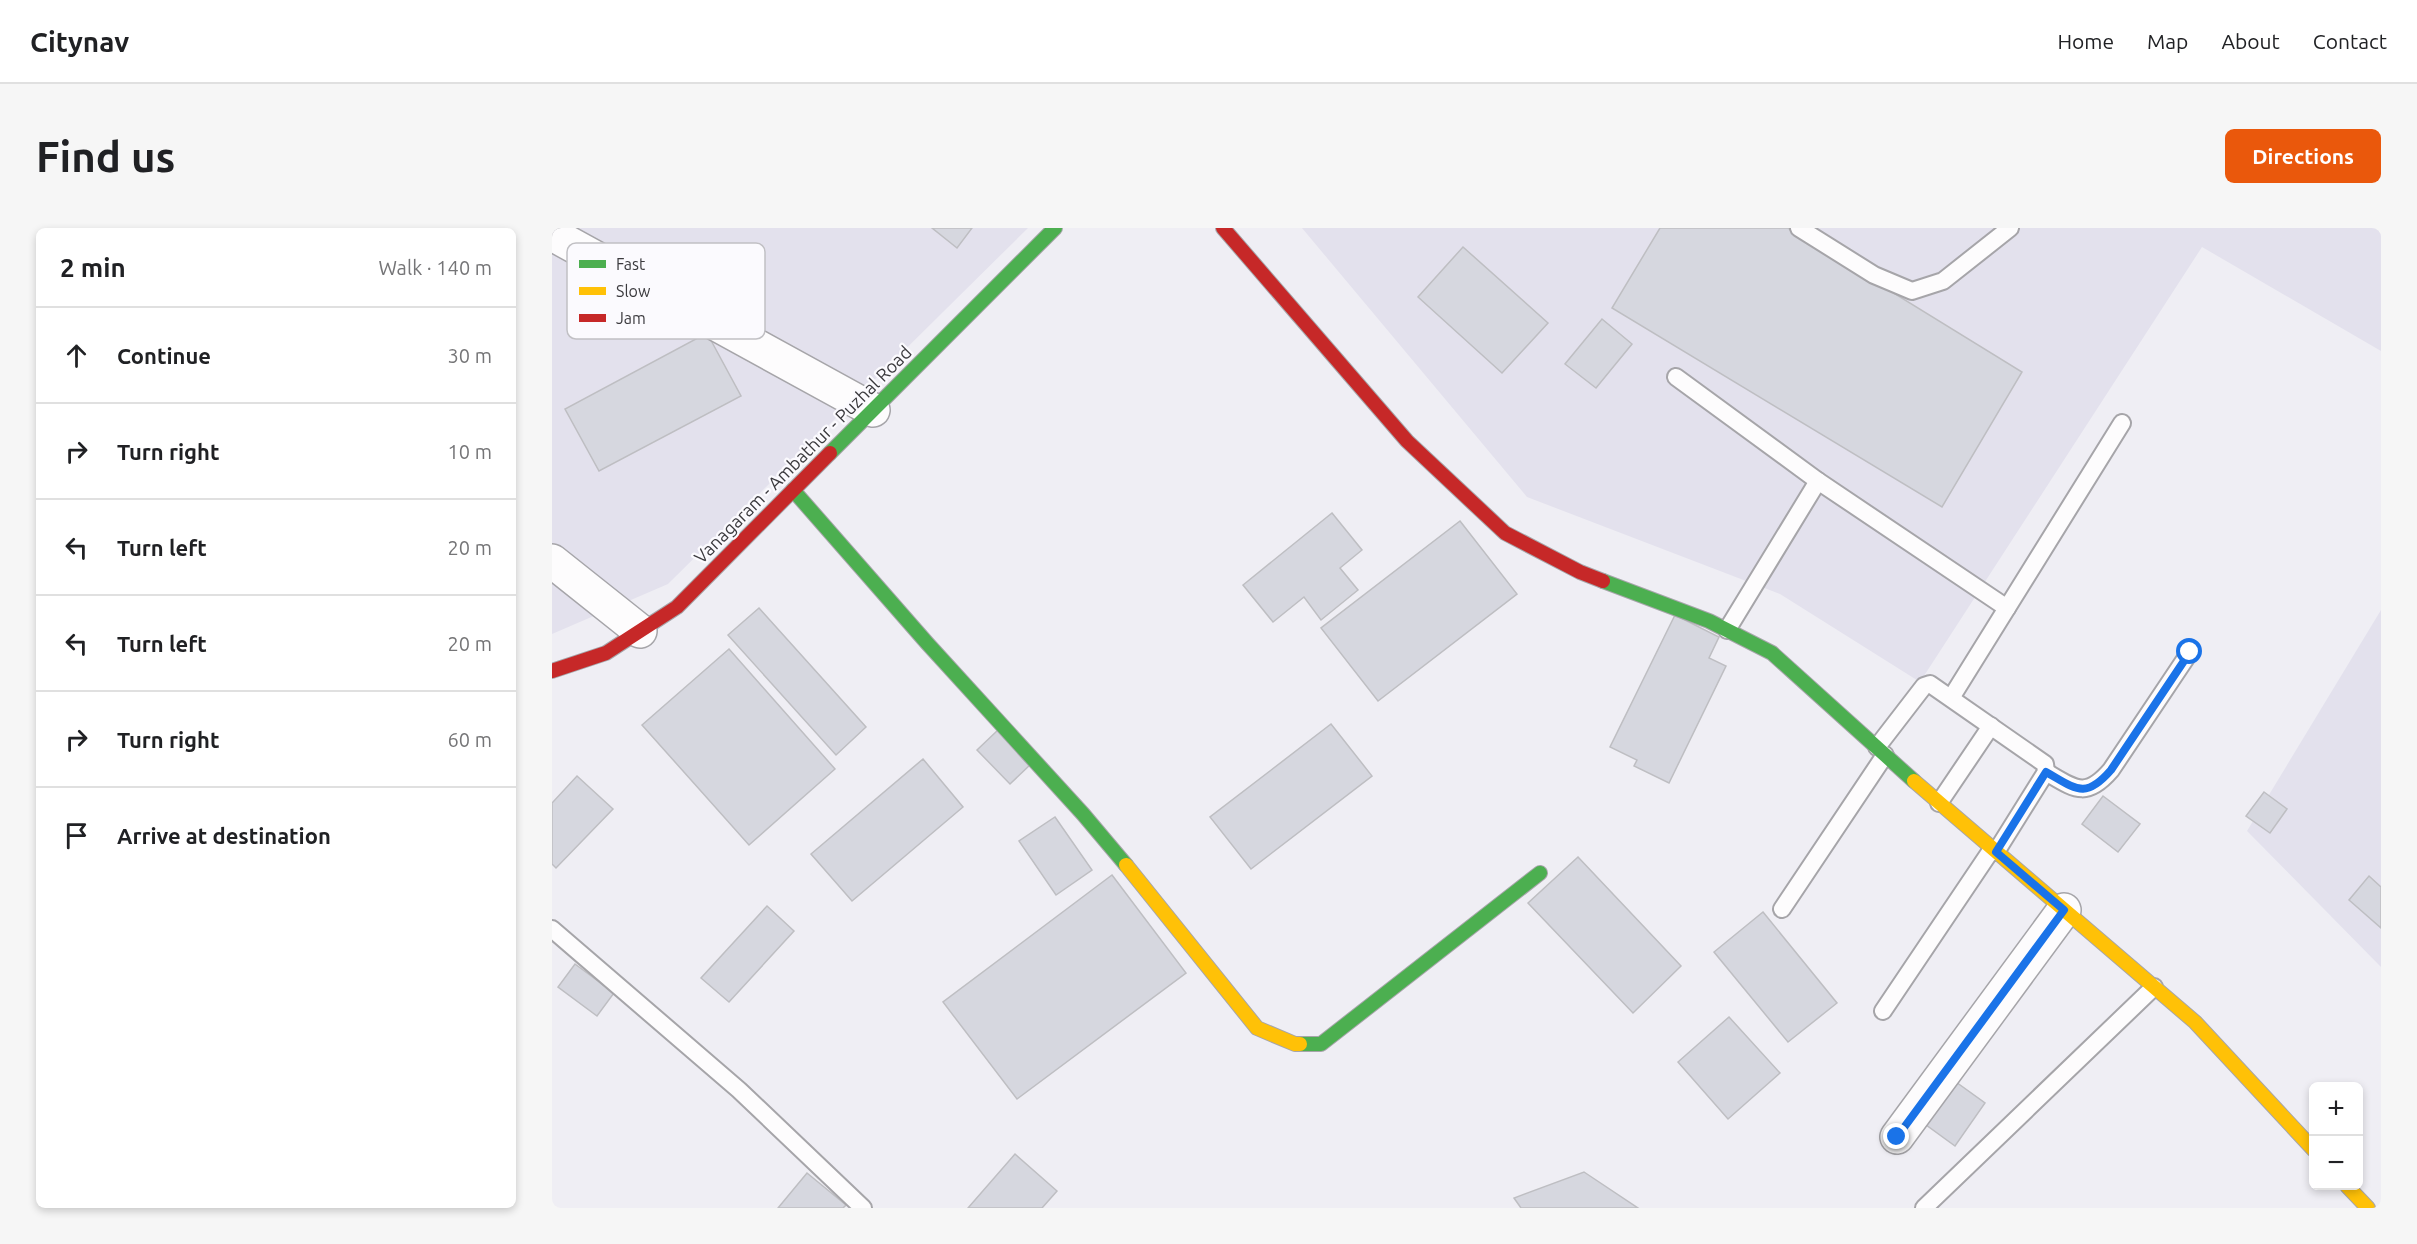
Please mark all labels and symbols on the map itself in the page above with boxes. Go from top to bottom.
legend [567,243,765,339]
text: Fast [616,255,646,273]
text: Slow [616,282,651,300]
text: Jam [616,309,646,327]
street label: Vanagaram - Ambathur - Puzhal Road [690,342,915,567]
route start [2176,638,2202,664]
route end [1883,1123,1909,1149]

